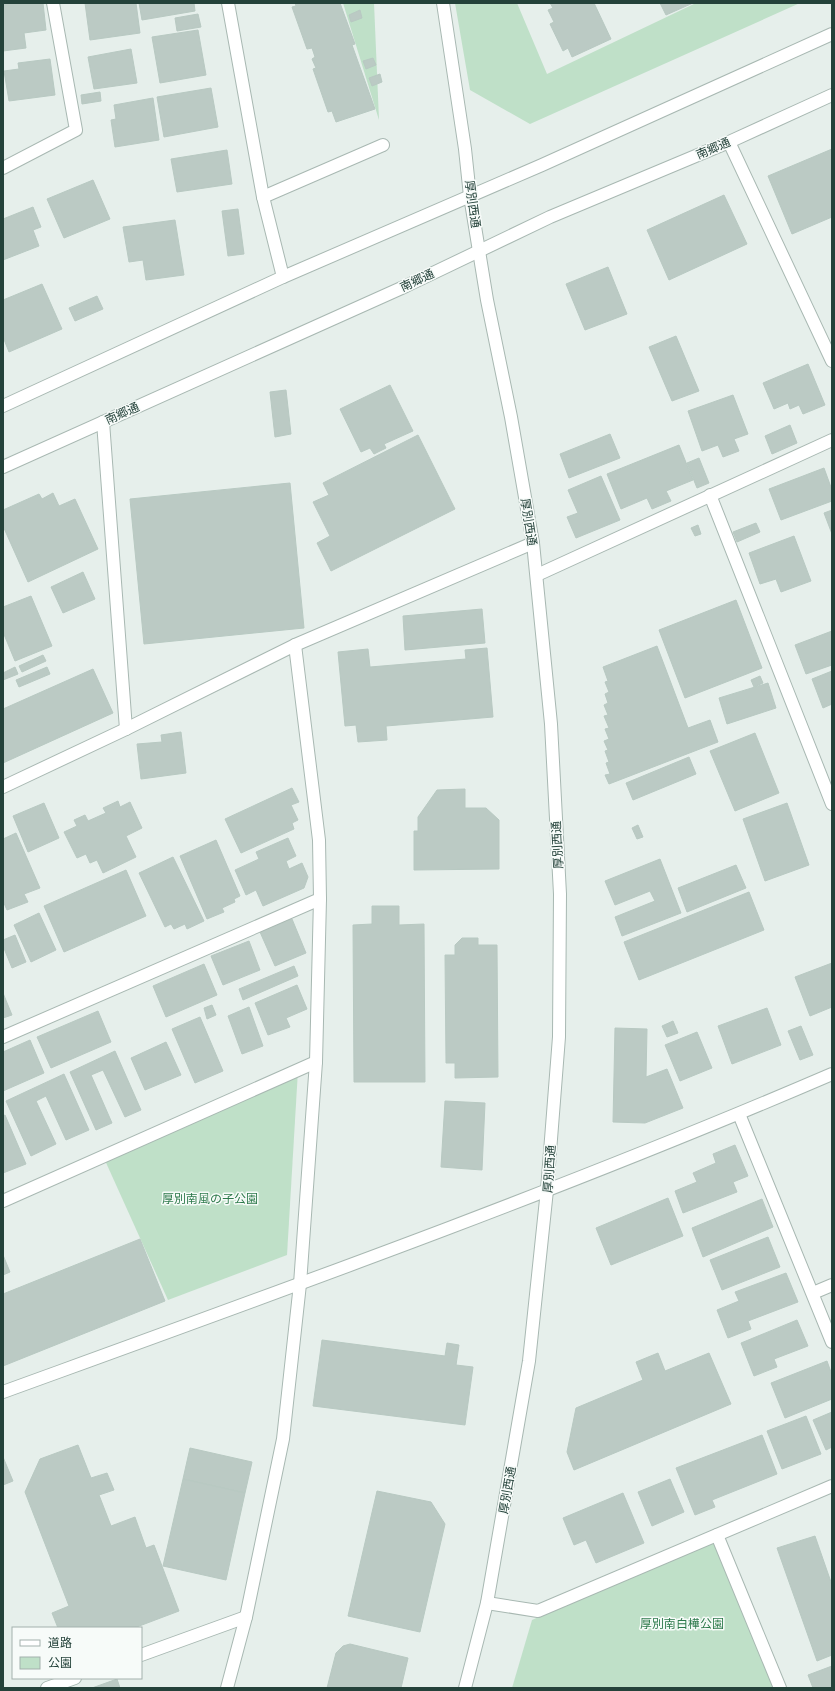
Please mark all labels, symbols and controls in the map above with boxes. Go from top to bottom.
street label: 南郷通 [693,134,733,162]
street label: 厚別西通 [462,179,484,229]
street label: 南郷通 [398,266,436,294]
street label: 南郷通 [102,399,142,427]
street label: 厚別西通 [518,497,540,547]
street label: 厚別西通 [548,821,566,869]
street label: 厚別西通 [540,1145,558,1193]
park label: 厚別南風の子公園 [162,1191,258,1206]
street label: 厚別西通 [495,1465,519,1515]
park label: 厚別南白樺公園 [640,1616,724,1631]
legend [12,1627,142,1679]
text: 道路 [48,1635,72,1650]
text: 公園 [48,1655,72,1670]

